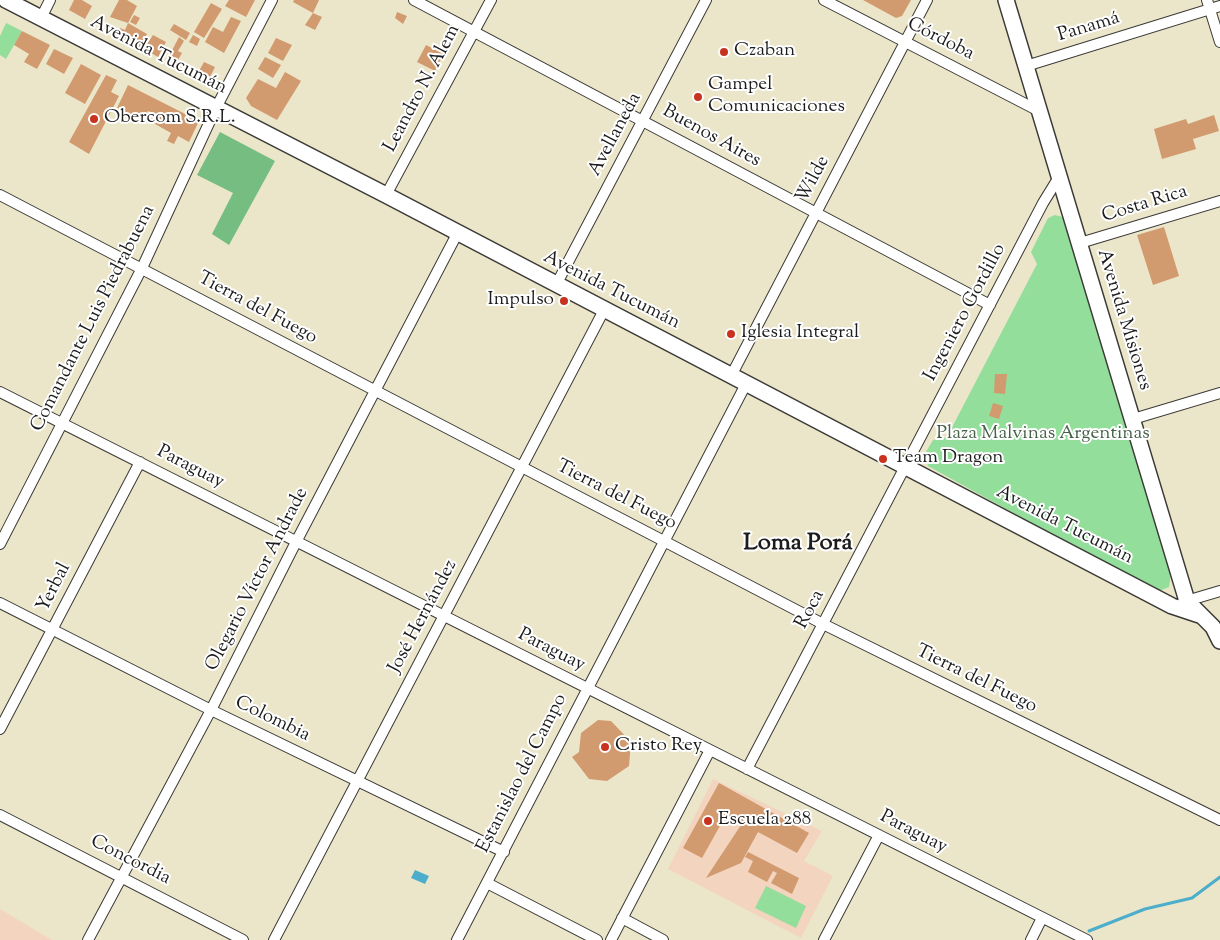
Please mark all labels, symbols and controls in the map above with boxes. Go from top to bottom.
street label: Panamá [1055,8,1123,48]
street label: Avenida Tucumán [86,12,230,100]
street label: Córdoba [903,13,977,67]
street label: Leandro N. Alem [380,21,466,157]
place label: Czaban [734,41,795,63]
marker: Czaban [718,46,730,58]
place label: Gampel Comunicaciones [708,75,845,119]
street label: Avellaneda [585,89,647,181]
marker: Gampel Comunicaciones [692,91,704,103]
street label: Buenos Aires [658,101,764,173]
place label: Obercom S.R.L. [104,108,236,130]
marker: Obercom S.R.L. [88,113,100,125]
street label: Wilde [792,153,836,207]
street label: Costa Rica [1099,181,1191,229]
street label: Comandante Luis Piedrabuena [27,202,161,436]
street label: Ingeniero Gordillo [920,240,1012,386]
street label: Avenida Tucumán [539,247,683,335]
street label: Avenida Misiones [1091,247,1155,393]
street label: Tierra del Fuego [193,268,321,350]
place label: Impulso [488,290,554,312]
marker: Impulso [558,295,570,307]
place label: Iglesia Integral [741,323,859,345]
marker: Iglesia Integral [725,328,737,340]
park label: Plaza Malvinas Argentinas [936,424,1150,446]
street label: Paraguay [152,441,228,495]
place label: Team Dragon [893,448,1004,470]
marker: Team Dragon [877,453,889,465]
street label: Tierra del Fuego [552,456,680,536]
street label: Avenida Tucumán [992,482,1136,570]
street label: Olegario Víctor Andrade [202,484,314,676]
district label: Loma Porá [743,531,853,559]
street label: José Hernández [385,557,463,677]
street label: Yerbal [33,560,77,616]
street label: Roca [791,587,831,633]
street label: Paraguay [513,624,589,678]
street label: Tierra del Fuego [912,641,1040,719]
street label: Estanislao del Campo [473,691,573,857]
street label: Colombia [231,692,313,748]
place label: Cristo Rey [615,736,702,758]
marker: Cristo Rey [599,741,611,753]
street label: Paraguay [875,806,951,860]
place label: Escuela 288 [718,810,811,832]
marker: Escuela 288 [702,815,714,827]
street label: Concordia [86,831,174,891]

